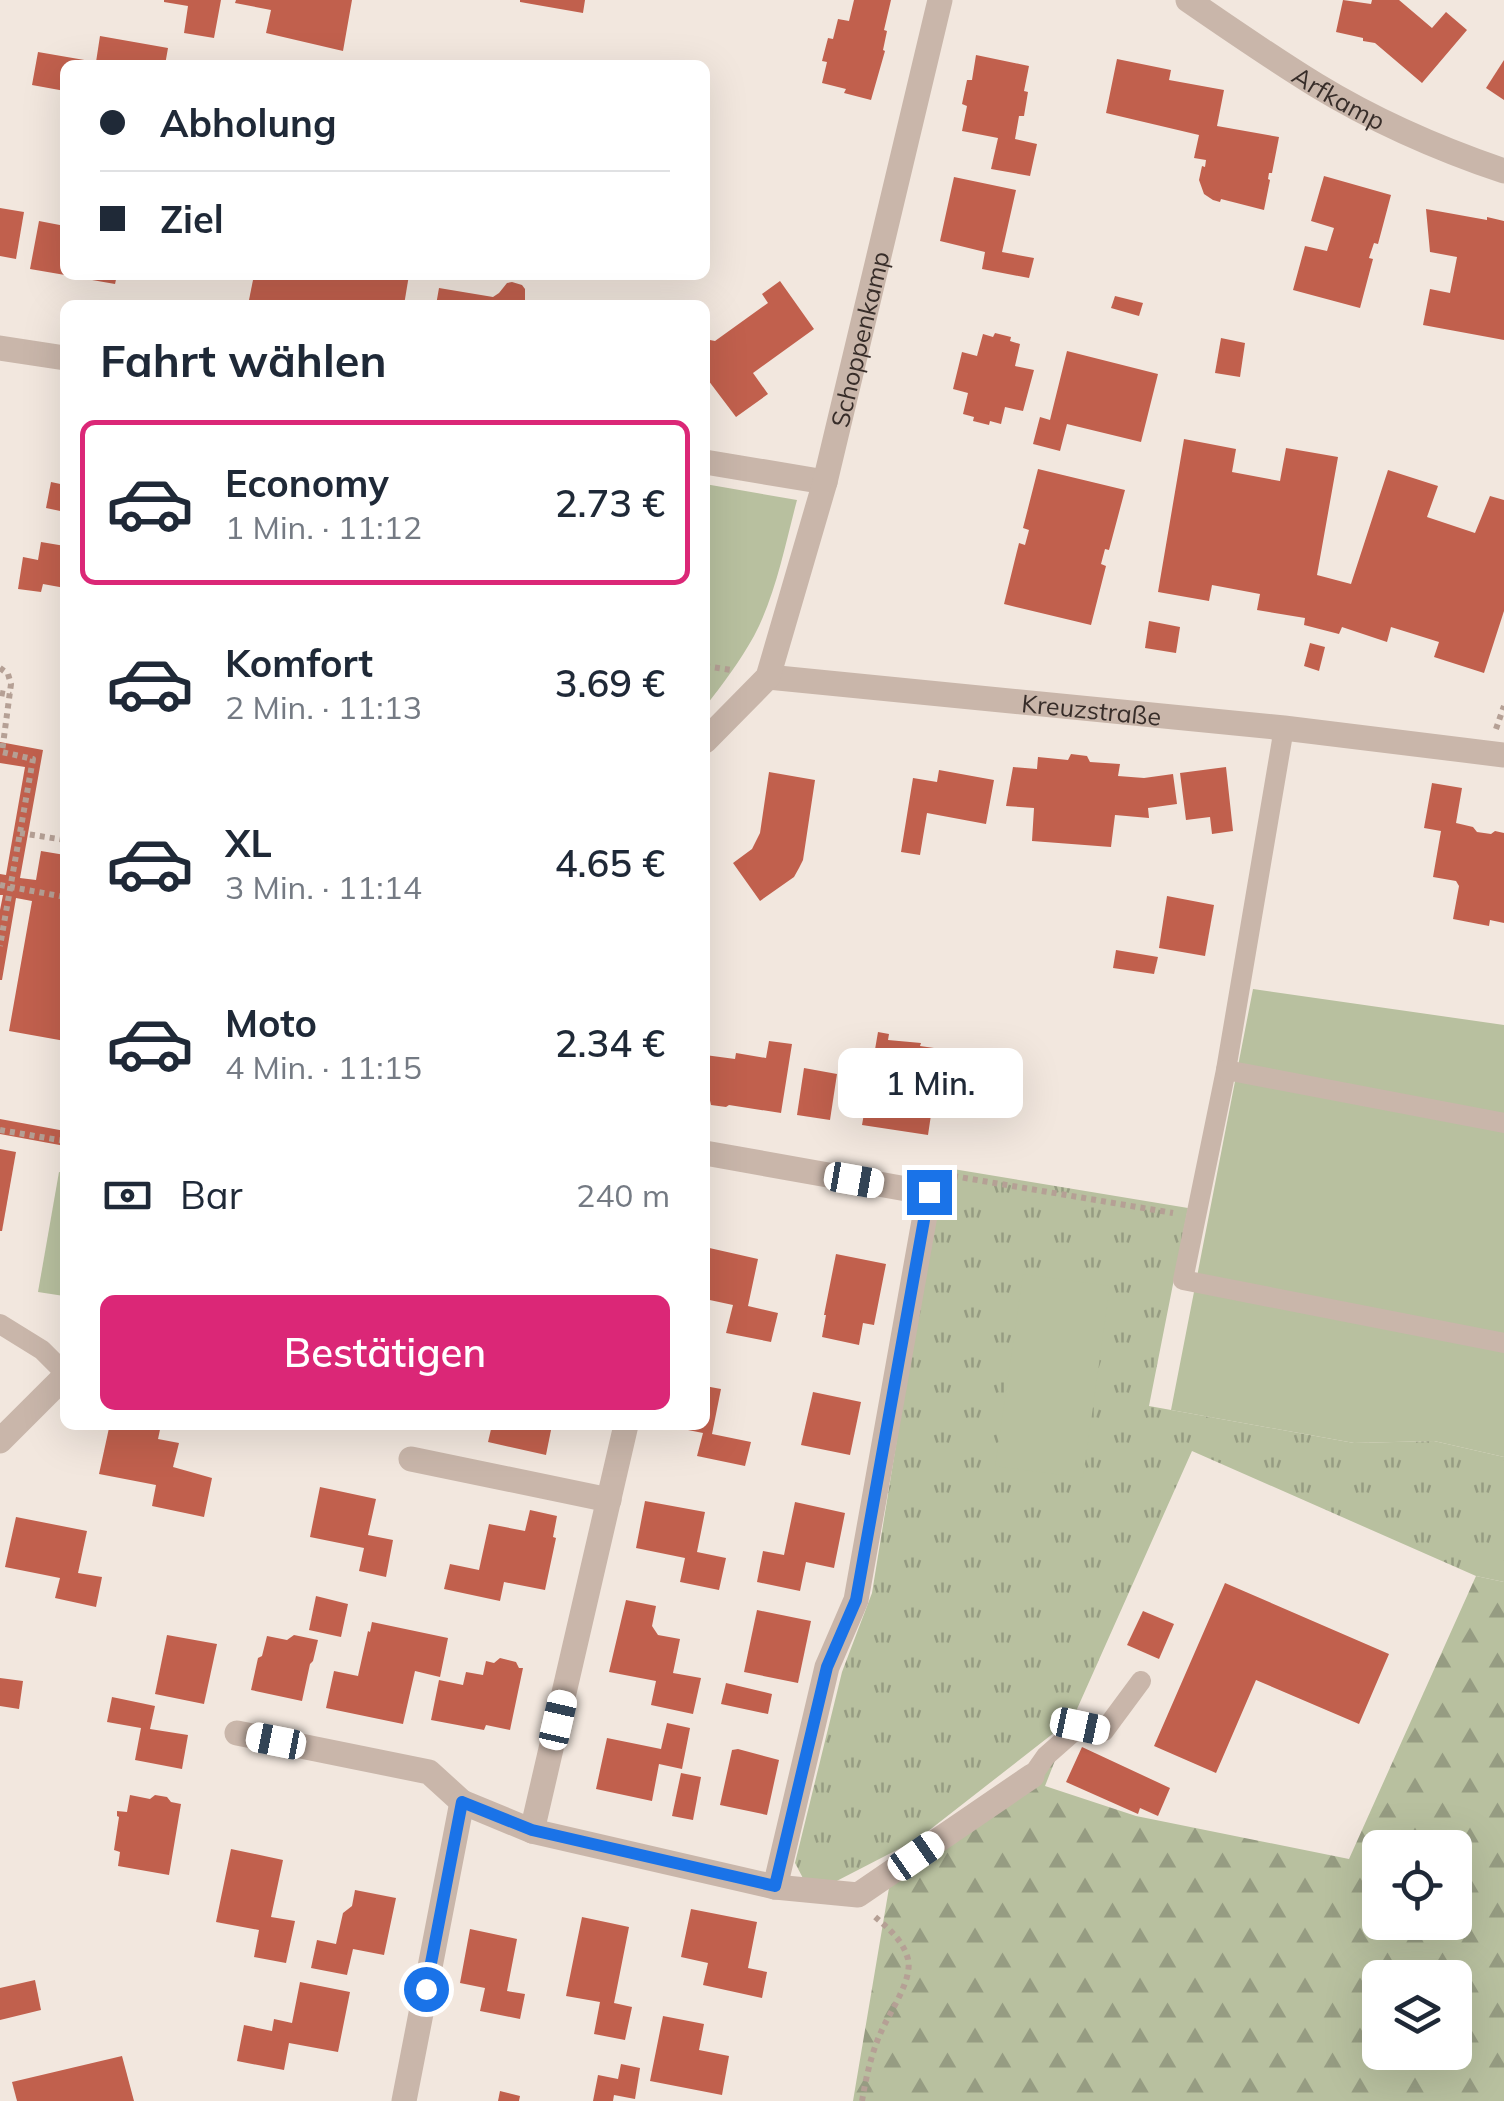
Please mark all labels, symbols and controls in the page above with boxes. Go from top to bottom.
street label: Arfkamp [1287,59,1390,136]
text: Abholung [160,99,337,147]
text: Ziel [160,195,224,243]
street label: Schoppenkamp [823,248,895,430]
text: Fahrt wählen [100,332,387,388]
icon: car [105,458,195,548]
text: Economy [225,459,389,507]
text: 2.73 € [555,479,665,527]
text: 1 Min. · 11:12 [225,507,422,547]
icon: car [105,638,195,728]
text: Komfort [225,639,373,687]
text: 3.69 € [555,659,665,707]
text: 2 Min. · 11:13 [225,687,422,727]
street label: Kreuzstraße [1020,687,1163,731]
icon: car [105,818,195,908]
text: XL [225,819,272,867]
text: 4.65 € [555,839,665,887]
text: 3 Min. · 11:14 [225,867,422,907]
icon: car [105,998,195,1088]
text: Moto [225,999,317,1047]
text: 2.34 € [555,1019,665,1067]
text: 4 Min. · 11:15 [225,1047,422,1087]
callout: 1 Min. [836,1047,1022,1117]
text: 1 Min. [886,1063,975,1103]
car [822,1160,886,1200]
icon: cash [100,1168,155,1223]
route end [907,1170,952,1215]
text: Bar [180,1171,242,1219]
text: 240 m [576,1175,670,1215]
button: Bestätigen [100,1295,670,1410]
car [537,1687,579,1753]
car [1048,1705,1112,1747]
car [244,1721,308,1761]
car [883,1827,949,1885]
map controls [1362,1830,1472,2070]
button: locate [1362,1830,1472,1940]
button: layers [1362,1960,1472,2070]
route start [404,1967,449,2012]

